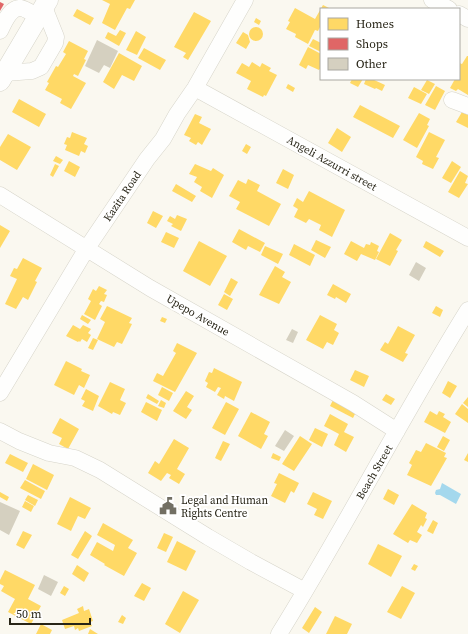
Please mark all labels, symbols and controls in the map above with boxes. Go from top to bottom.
legend [320,8,460,80]
text: Homes [356,16,394,32]
text: Shops [356,36,388,52]
text: Other [356,56,387,72]
street label: Angeli Azzurri street [284,132,380,195]
street label: Kazita Road [100,168,145,224]
street label: Upepo Avenue [163,291,232,340]
street label: Beach Street [353,442,396,502]
place label: Legal and Human Rights Centre [181,493,268,521]
public building icon: Legal and Human Rights Centre [158,496,178,516]
scale bar [10,600,90,626]
text: 50 m [16,606,42,622]

